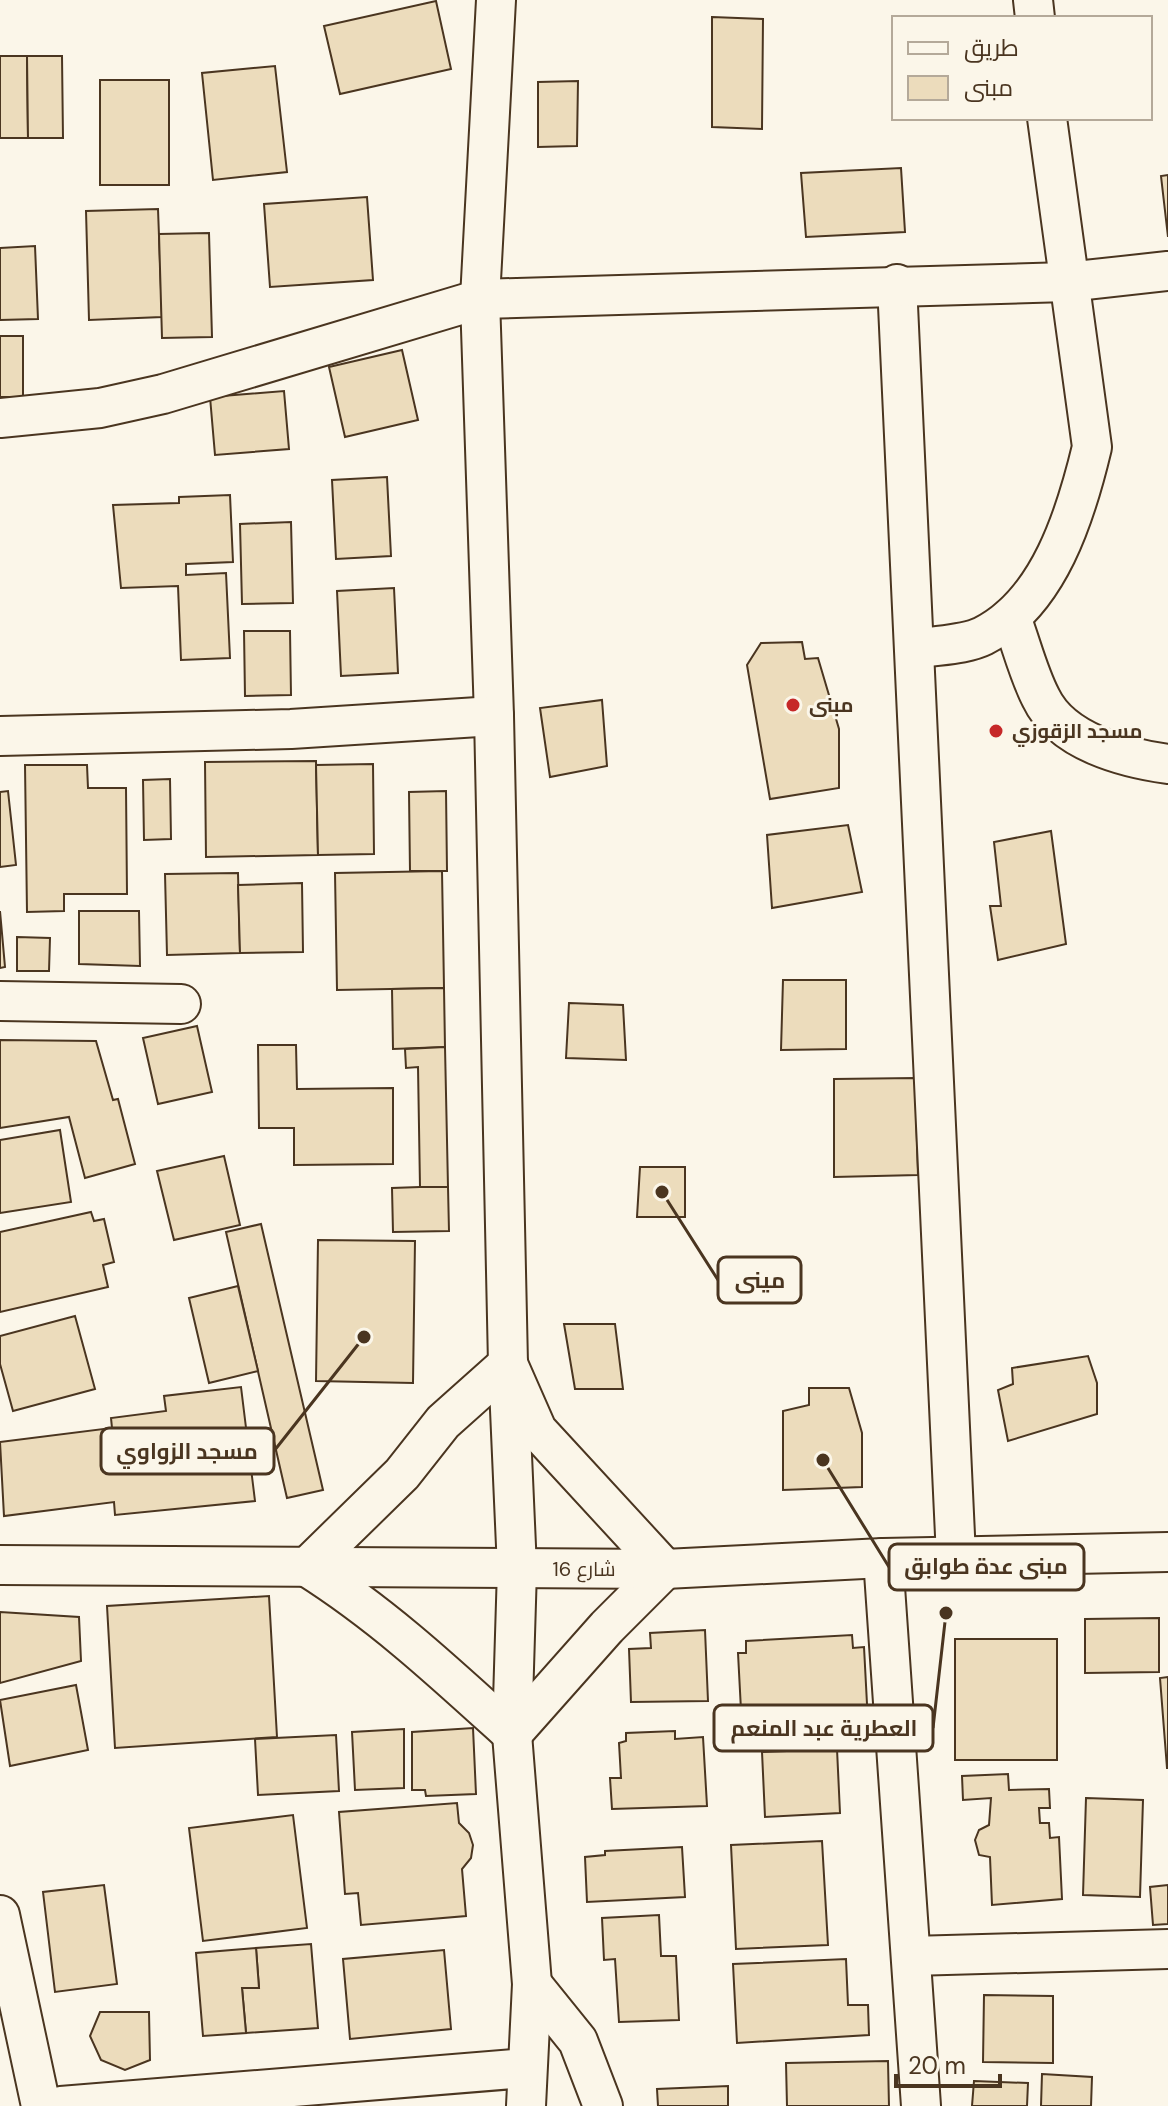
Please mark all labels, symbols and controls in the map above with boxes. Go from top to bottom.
legend [892,16,1152,120]
text: طريق [964,32,1019,63]
text: مبنى [964,72,1013,103]
place label: مبنى [809,692,853,718]
marker: مبنى [784,696,802,714]
place label: مسجد الزقوزي [1012,718,1143,747]
marker: مسجد الزقوزي [987,722,1005,740]
callout: مينى [718,1257,801,1303]
text: مينى [735,1266,785,1295]
callout: مسجد الزواوي [101,1428,274,1474]
text: مسجد الزواوي [116,1437,258,1469]
callout: مبنى عدة طوابق [889,1544,1084,1590]
text: مبنى عدة طوابق [904,1552,1068,1581]
street label: شارع 16 [553,1556,615,1583]
callout: العطرية عبد المنعم [714,1705,933,1751]
text: العطرية عبد المنعم [731,1714,917,1744]
scale bar [896,2038,1000,2088]
text: 20 m [908,2050,966,2081]

